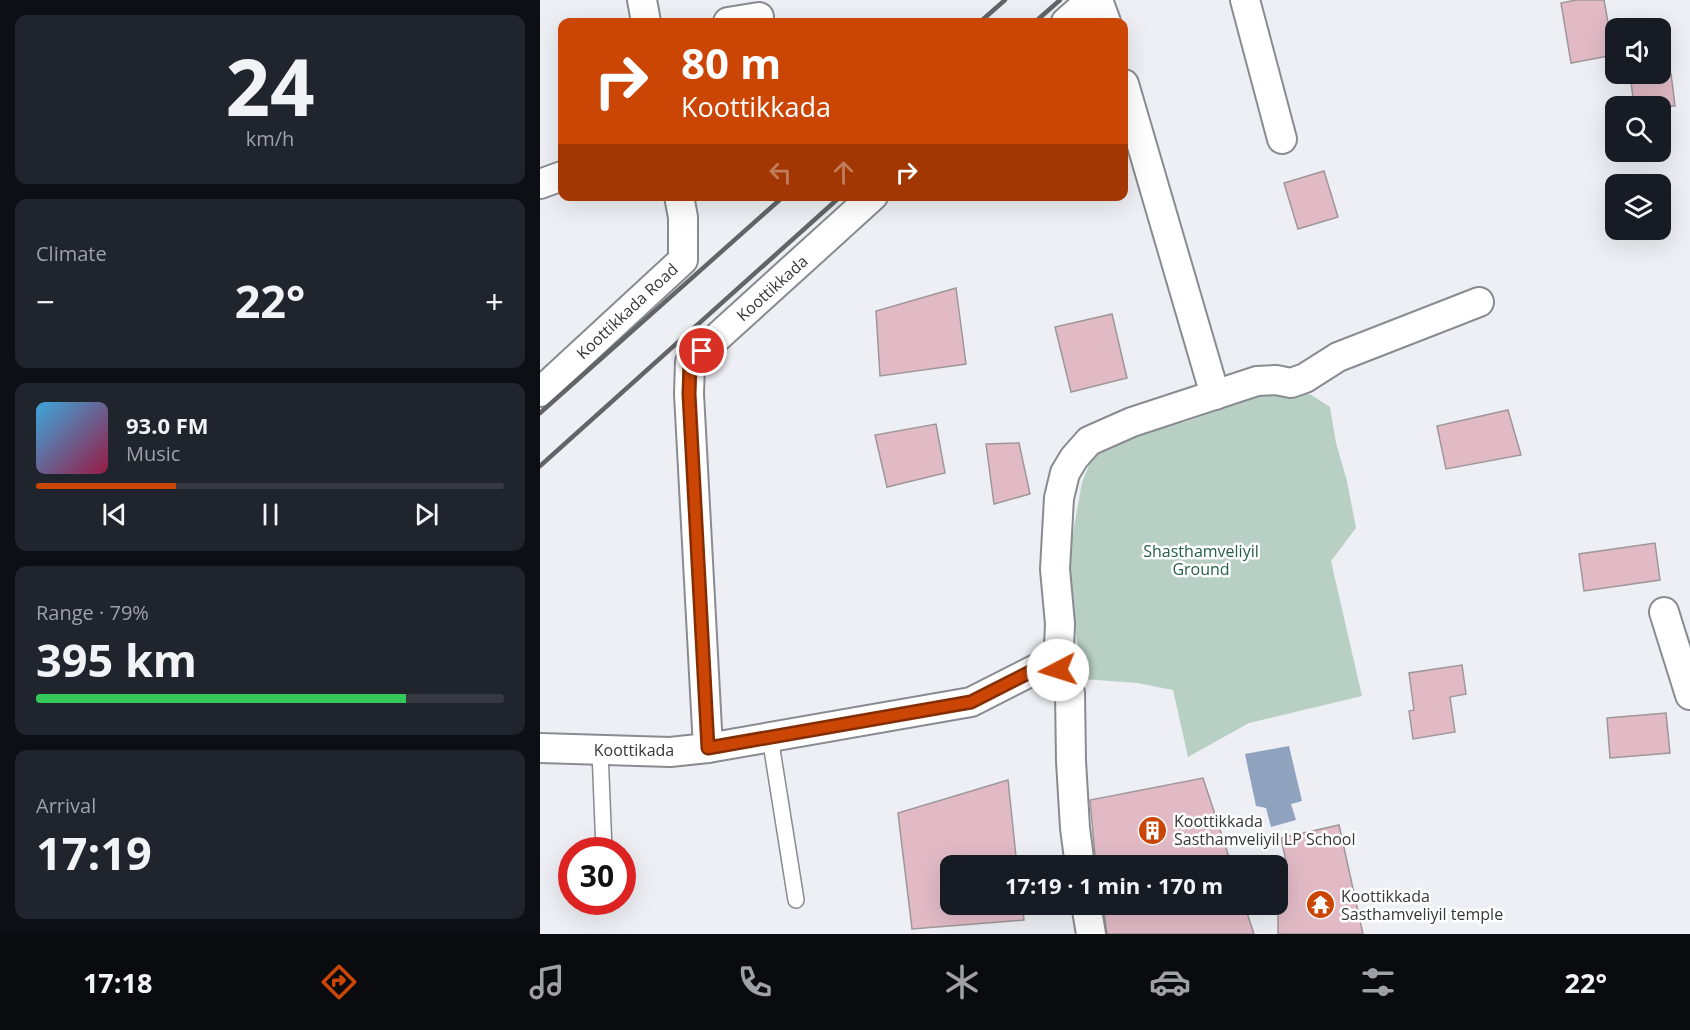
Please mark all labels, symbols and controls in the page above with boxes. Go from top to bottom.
map controls [1605,18,1671,240]
button: sound [1605,18,1671,84]
text: 24 [225,33,315,139]
text: 80 m [681,34,781,91]
icon: right [582,42,660,120]
text: Koottikkada [681,88,831,125]
button: search [1605,96,1671,162]
text: km/h [246,125,294,152]
icon: left [764,156,797,189]
icon: ahead [827,156,860,189]
icon: right [890,156,923,189]
button: layers [1605,174,1671,240]
text: Climate [36,240,107,267]
street label: Koottikkada [732,250,812,326]
street label: Koottikkada Road [572,258,682,364]
text: 22° [235,270,305,331]
text: − [36,279,55,324]
text: + [485,279,504,324]
pin [676,325,727,376]
icon: arrive [685,334,718,367]
text: 93.0 FM [126,410,209,440]
text: Music [126,440,180,467]
icon: previous [98,498,131,531]
icon: pause [254,498,287,531]
icon: next [410,498,443,531]
park label: Shasthamveliyil Ground [1143,540,1259,580]
text: Range · 79% [36,599,149,626]
text: 395 km [36,629,197,690]
position arrow [1026,638,1090,702]
street label: Koottikada [594,739,674,761]
text: Arrival [36,792,96,819]
place label: Koottikkada Sasthamveliyil LP School [1174,810,1355,850]
building icon: Koottikkada Sasthamveliyil LP School [1137,814,1169,846]
text: 17:19 [36,822,152,883]
speed limit sign: 30 [558,837,636,915]
text: 17:19 · 1 min · 170 m [1005,870,1223,900]
place label: Koottikkada Sasthamveliyil temple [1341,885,1503,925]
temple icon: Koottikkada Sasthamveliyil temple [1304,889,1336,921]
icon: directions [318,961,360,1003]
icon: music [526,961,568,1003]
icon: phone [734,961,776,1003]
icon: climate [941,961,983,1003]
icon: car [1149,961,1191,1003]
icon: filters [1357,961,1399,1003]
text: 17:18 [83,964,152,1001]
text: 22° [1565,964,1607,1001]

